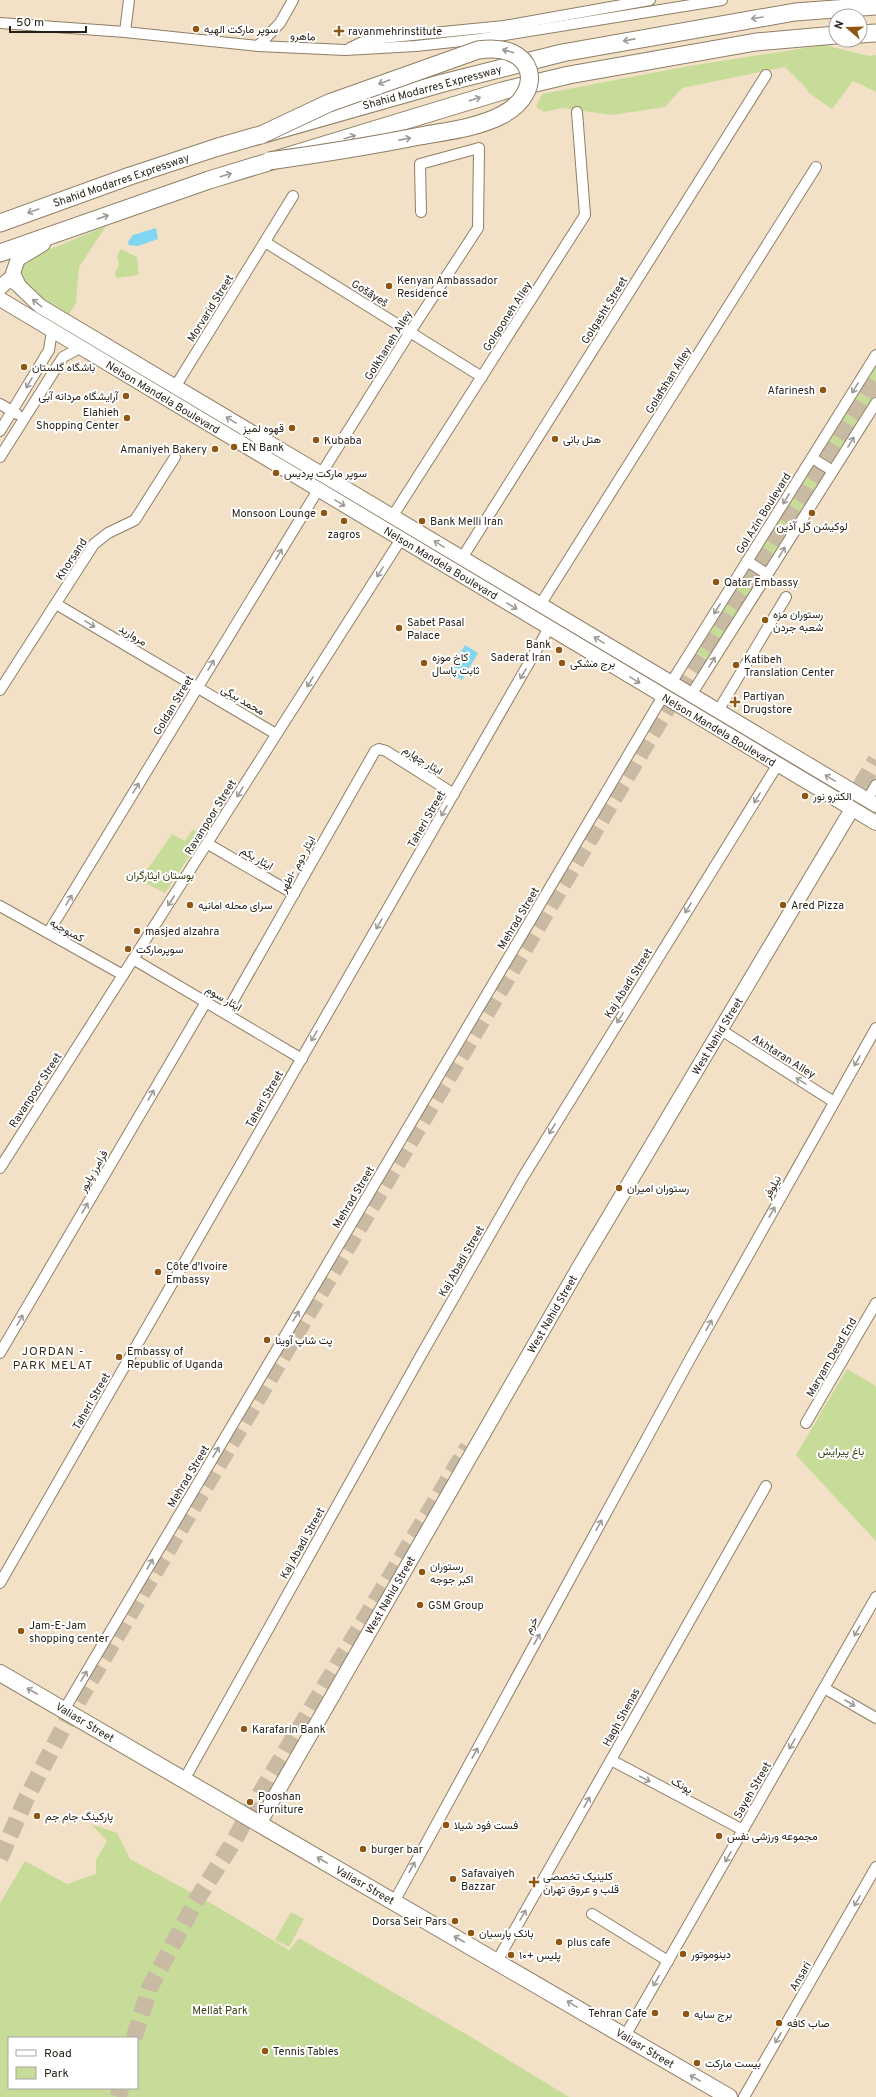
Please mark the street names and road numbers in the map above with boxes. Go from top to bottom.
street label: ماهرو [290,29,316,45]
street label: Shahid Modarres Expressway [361,63,503,113]
street label: Shahid Modarres Expressway [51,151,192,211]
street label: Morvarid Street [185,272,237,345]
street label: Golgasht Street [579,274,631,347]
street label: Gošāyeš [348,277,391,311]
street label: Golgooneh Alley [480,279,536,354]
street label: Golkhaneh Alley [362,308,416,383]
street label: Golafshan Alley [643,344,695,417]
street label: Nelson Mandela Boulevard [103,358,222,437]
street label: Gol Azin Boulevard [733,470,794,557]
street label: Nelson Mandela Boulevard [381,524,500,603]
street label: Khorsand [53,536,91,583]
street label: مروارید [116,622,149,650]
street label: Goldan Street [150,673,197,738]
street label: محمد بيگی [218,683,267,719]
street label: Nelson Mandela Boulevard [659,691,778,770]
street label: ایثار چهارم [400,743,445,779]
street label: Ravanpoor Street [182,777,240,858]
street label: Taheri Street [405,788,449,851]
street label: ایثار دوم -اطهر [276,834,319,896]
street label: ایثار یکم [238,844,275,874]
street label: Mehrad Street [495,885,543,952]
street label: کمبوجیه [47,916,86,946]
street label: Kaj Abadi Street [602,946,656,1021]
street label: ایثار سوم [203,983,244,1015]
street label: West Nahid Street [689,995,746,1078]
street label: Akhtaran Alley [749,1032,818,1082]
street label: Ravanpoor Street [6,1050,65,1131]
street label: Taheri Street [243,1068,287,1131]
street label: فرامرز پایور [76,1148,112,1196]
street label: Mehrad Street [330,1164,378,1231]
street label: نیلوفر [760,1173,785,1203]
street label: Kaj Abadi Street [436,1223,488,1300]
street label: West Nahid Street [525,1273,581,1356]
street label: Maryam Dead End [803,1315,860,1400]
street label: Taheri Street [70,1370,114,1433]
street label: Mehrad Street [165,1443,213,1510]
street label: Kaj Abadi Street [277,1505,328,1582]
street label: West Nahid Street [363,1554,419,1637]
street label: خرم [522,1615,542,1636]
street label: Hagh Shenas [600,1686,644,1749]
street label: Valiasr Street [53,1700,116,1746]
street label: Sayeh Street [731,1760,775,1821]
street label: پونک [668,1774,695,1797]
street label: Valiasr Street [332,1863,397,1908]
street label: Ansari [787,1959,815,1994]
street label: Valiasr Street [613,2026,676,2072]

